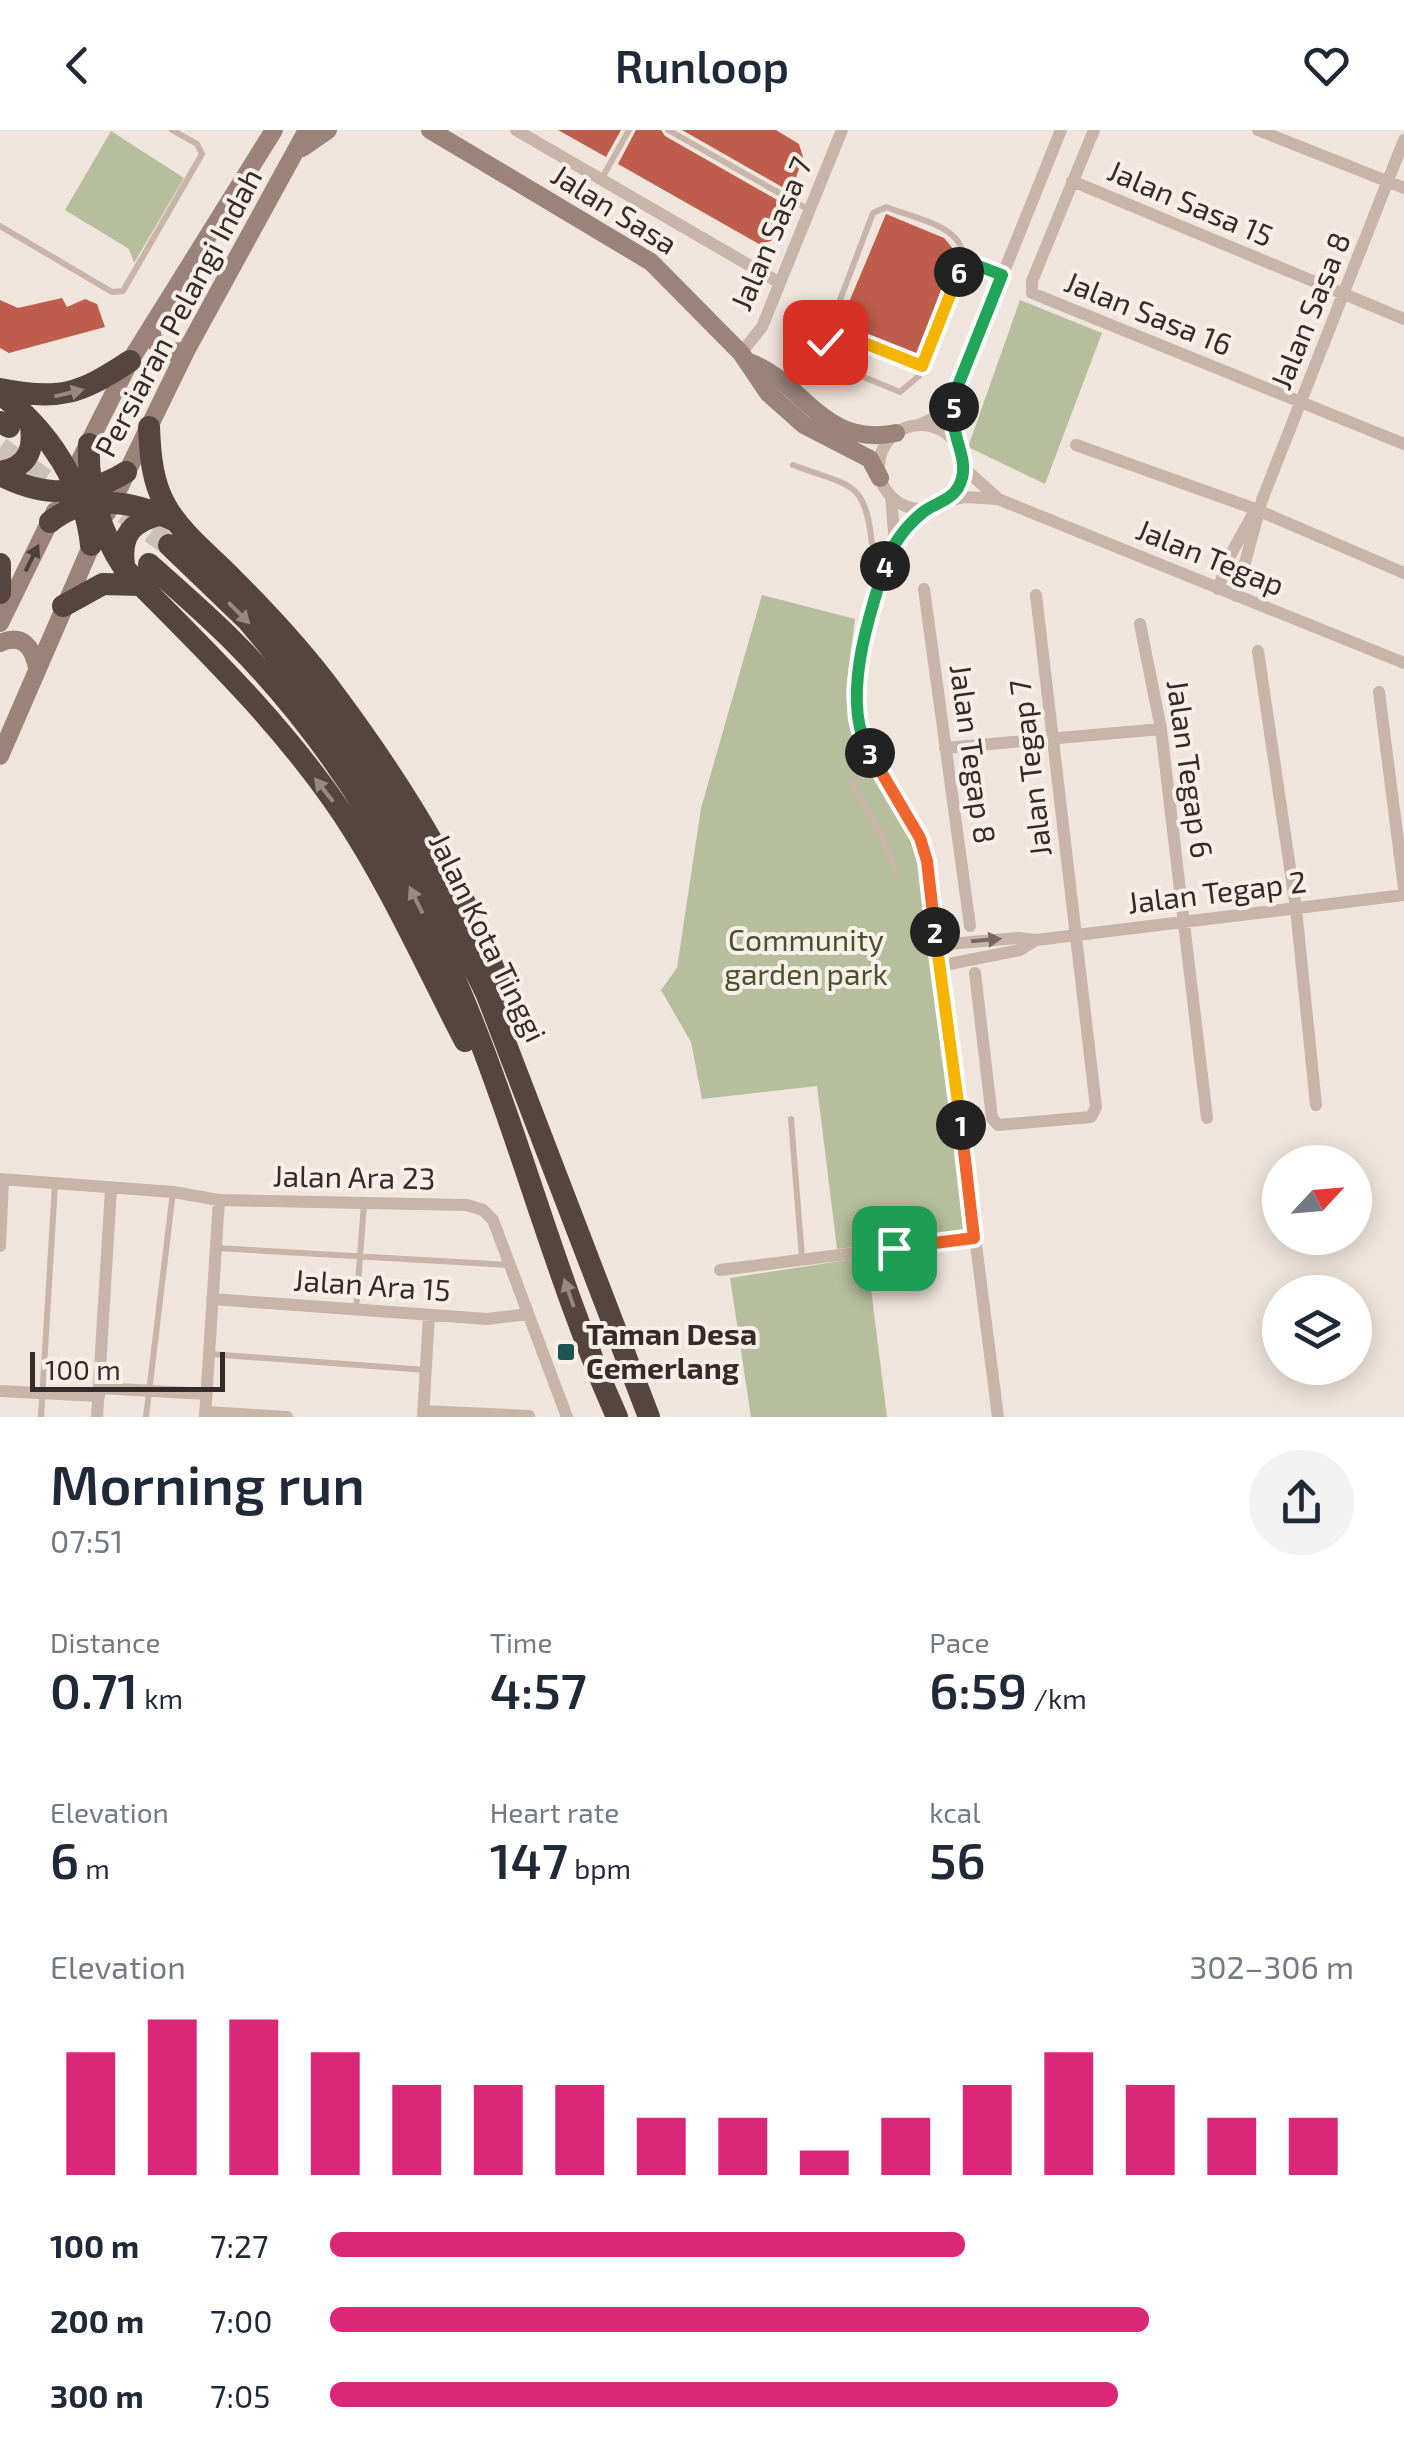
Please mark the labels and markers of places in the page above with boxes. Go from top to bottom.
pin: 6 [934,247,984,297]
pin [783,300,868,385]
pin: 5 [929,382,979,432]
pin: 4 [860,541,910,591]
pin: 3 [845,728,895,778]
pin: 2 [910,907,960,957]
pin: 1 [936,1100,986,1150]
pin [852,1206,937,1291]
place label: Taman Desa Cemerlang [586,1315,757,1385]
marker: Taman Desa Cemerlang [555,1341,577,1363]

